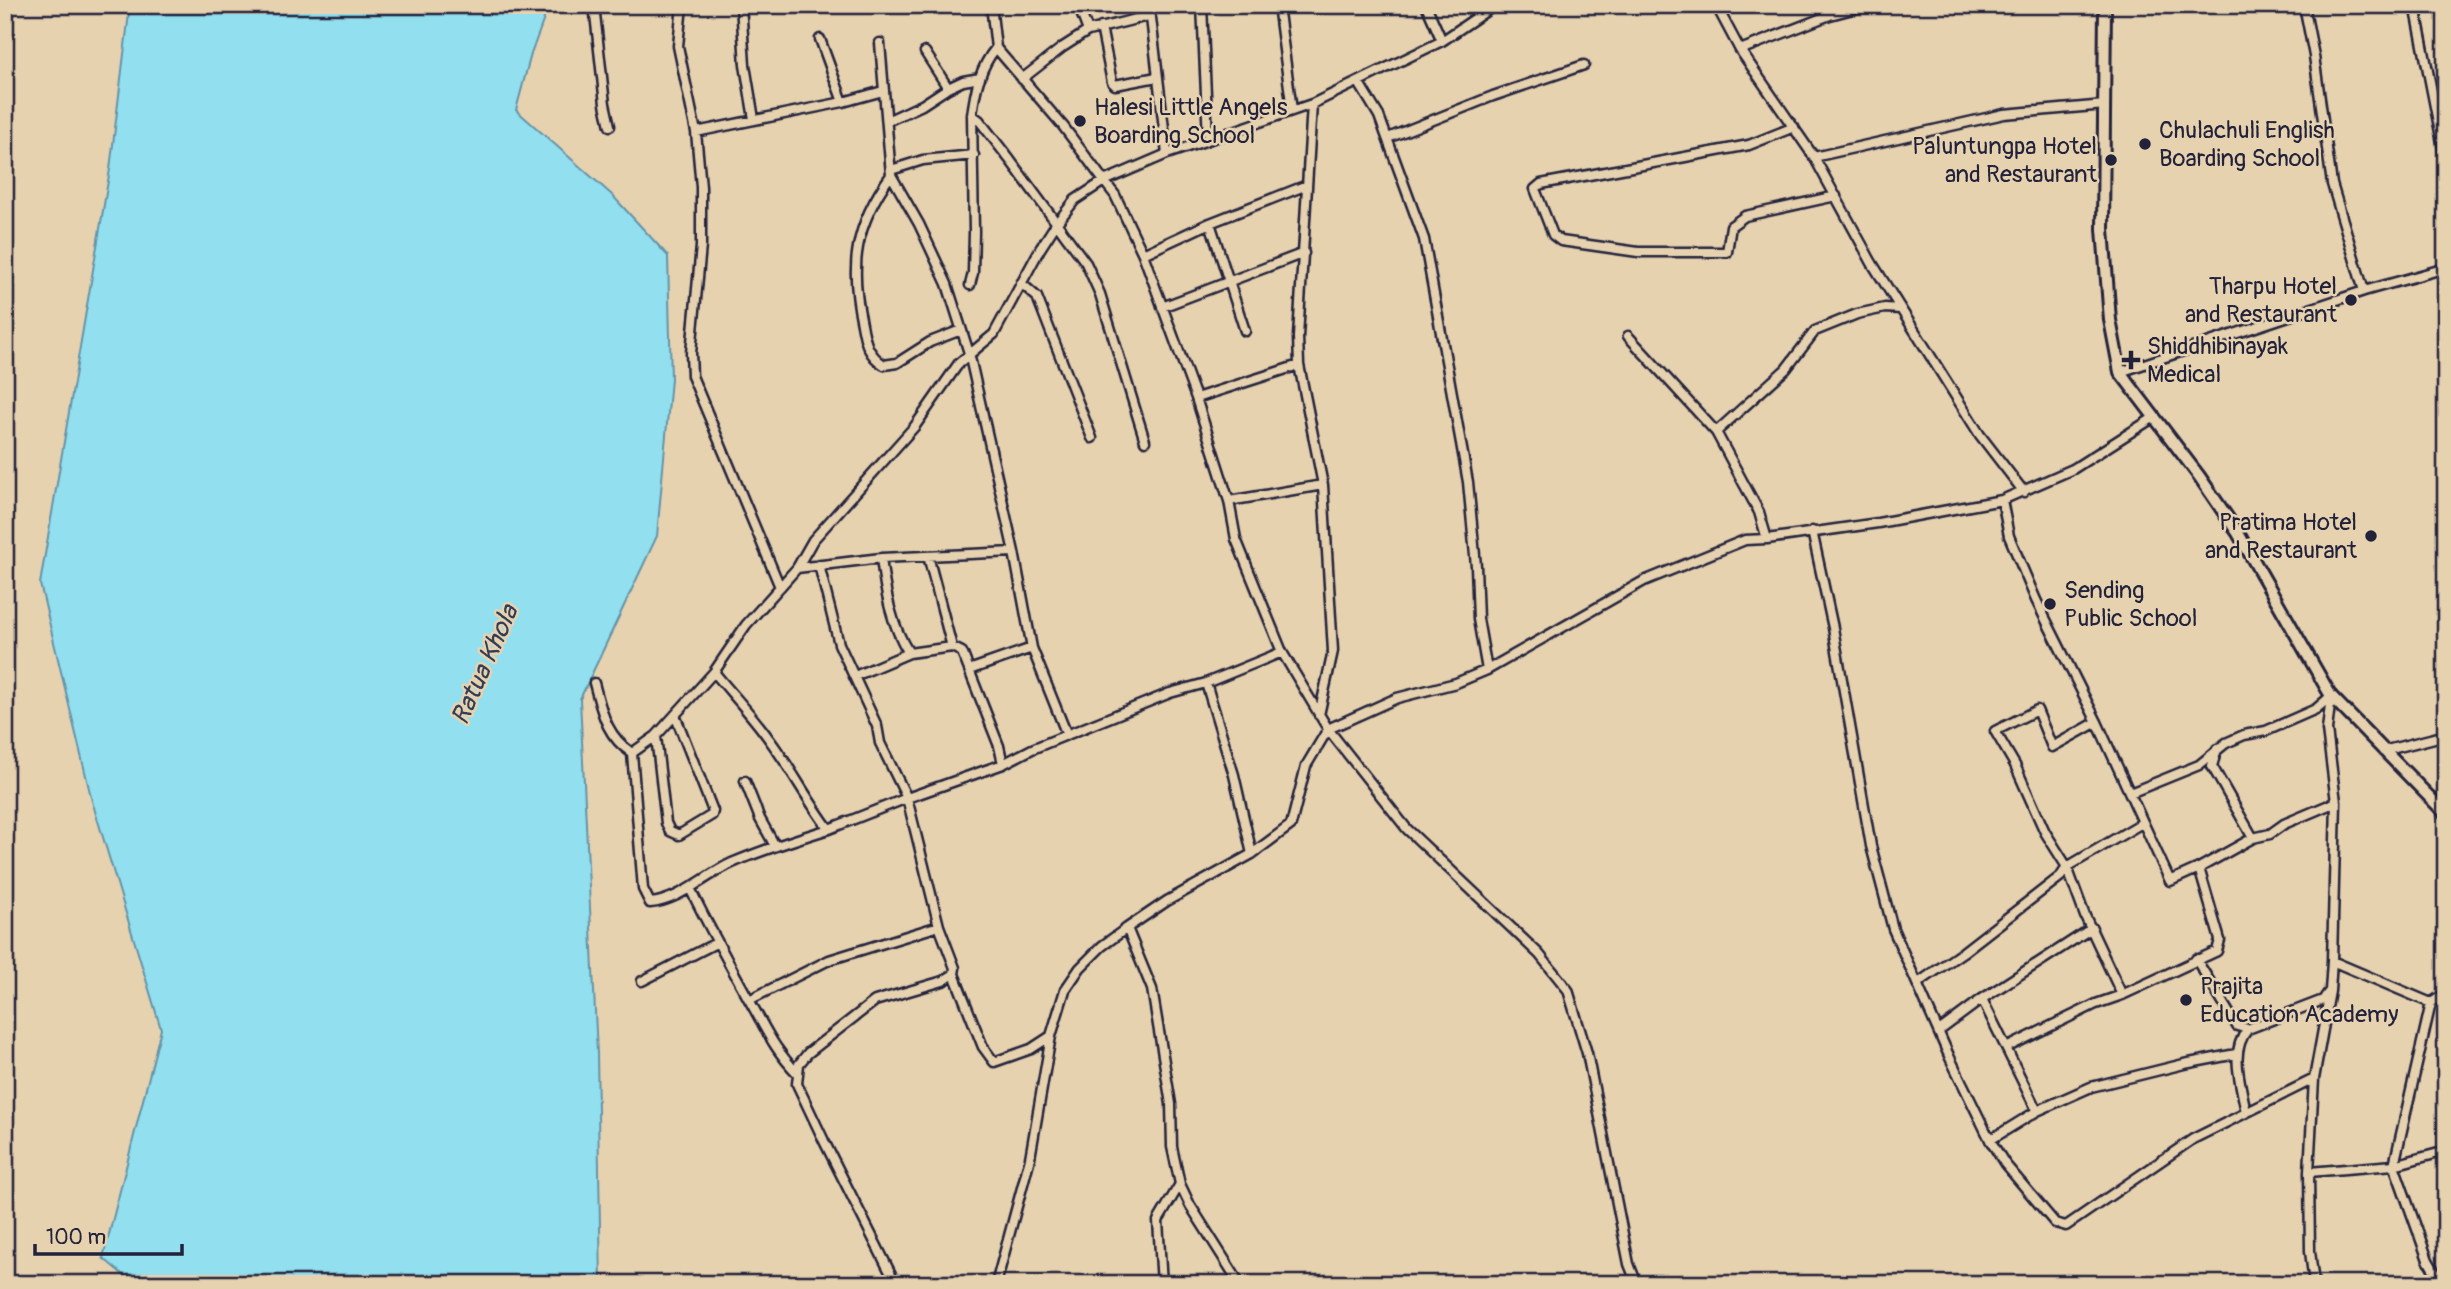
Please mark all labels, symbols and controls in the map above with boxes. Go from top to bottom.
place label: Halesi Little Angels Boarding School [1094,93,1288,150]
marker: Halesi Little Angels Boarding School [1072,113,1088,129]
place label: Chulachuli English Boarding School [2159,116,2335,173]
place label: Paluntungpa Hotel and Restaurant [1912,132,2097,189]
marker: Chulachuli English Boarding School [2137,136,2153,152]
marker: Paluntungpa Hotel and Restaurant [2103,152,2119,168]
place label: Tharpu Hotel and Restaurant [2185,272,2337,329]
marker: Tharpu Hotel and Restaurant [2343,292,2359,308]
place label: Shiddhibinayak Medical [2147,332,2288,389]
marker: Shiddhibinayak Medical [2121,350,2141,370]
place label: Pratima Hotel and Restaurant [2205,508,2357,565]
marker: Pratima Hotel and Restaurant [2363,528,2379,544]
place label: Sending Public School [2064,576,2197,633]
marker: Sending Public School [2042,596,2058,612]
water label: Ratua Khola [444,598,526,730]
place label: Prajita Education Academy [2200,972,2398,1029]
marker: Prajita Education Academy [2178,992,2194,1008]
scale bar [35,1212,182,1256]
text: 100 m [46,1224,106,1251]

